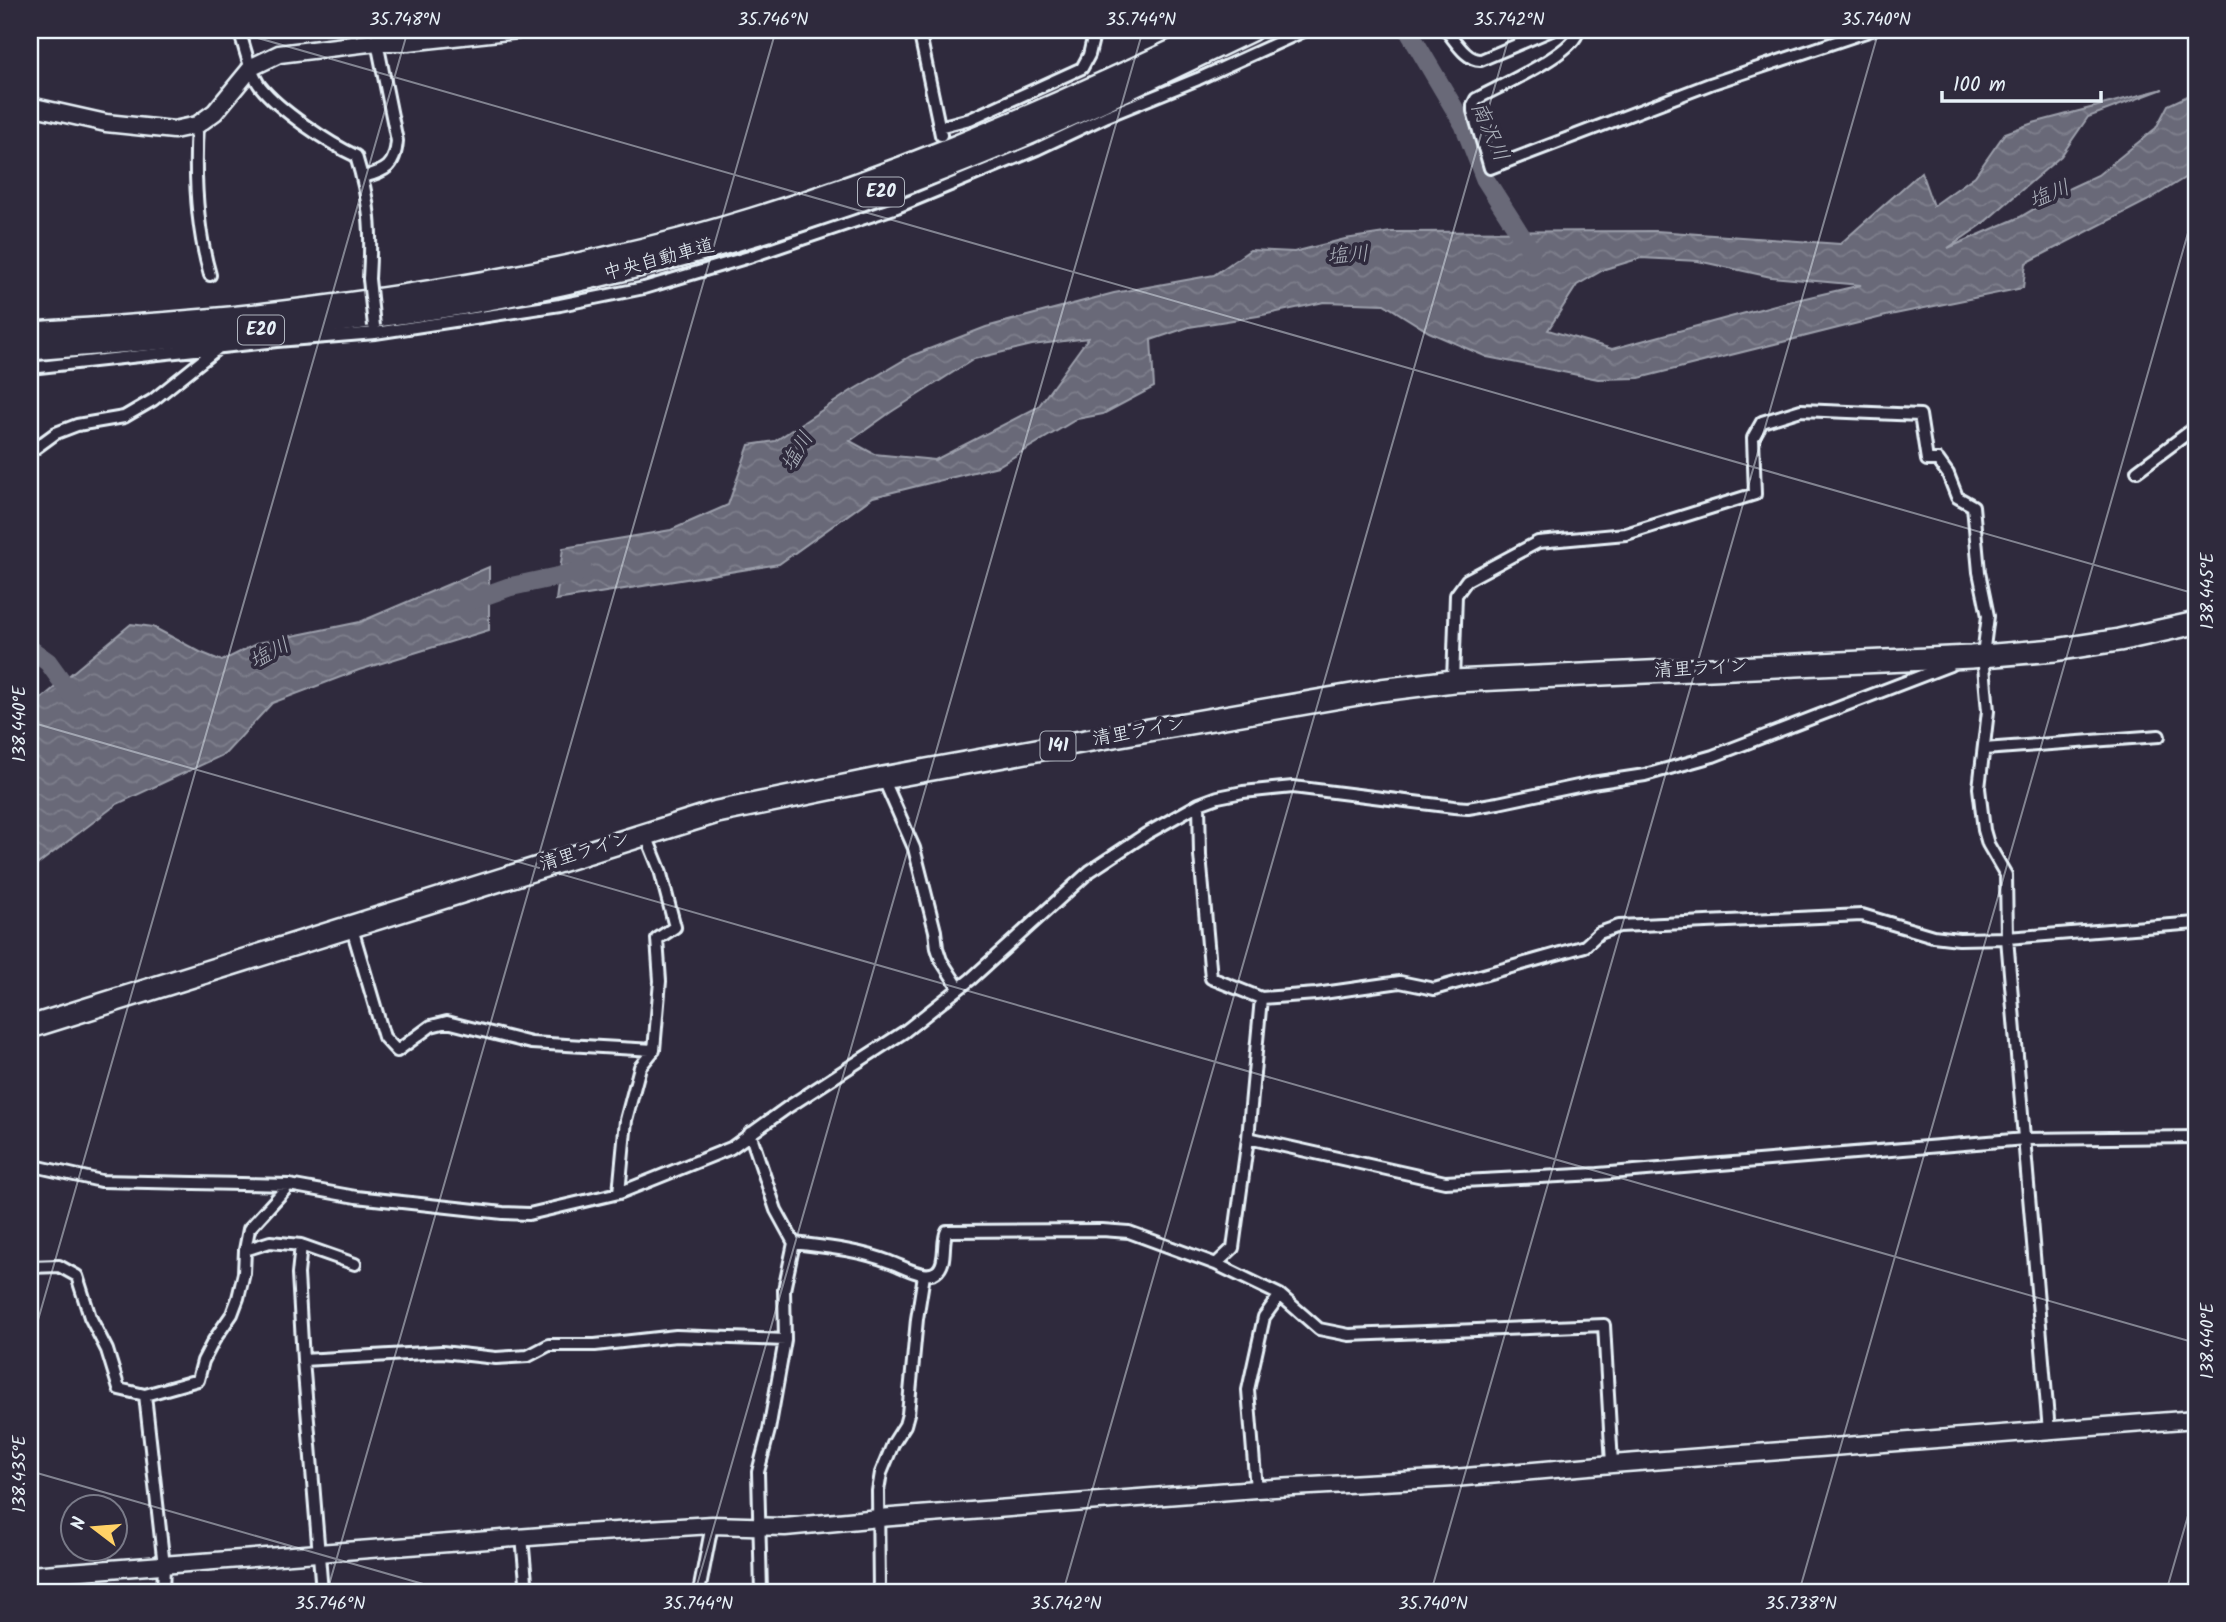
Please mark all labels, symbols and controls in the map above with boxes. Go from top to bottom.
text: 35.748°N [369,6,441,35]
text: 35.746°N [738,6,808,35]
text: 35.744°N [1106,6,1176,35]
text: 35.742°N [1473,6,1545,35]
text: 35.740°N [1841,6,1911,35]
scale bar [1942,60,2102,104]
text: 100 m [1953,69,2006,102]
water label: 南沢川 [1461,97,1517,167]
water label: 塩川 [2024,172,2076,218]
road number: E20 [858,177,904,206]
street label: 中央自動車道 [600,231,718,289]
water label: 塩川 [1326,238,1370,274]
road number: E20 [238,316,284,344]
water label: 塩川 [773,426,823,478]
text: 138.445°E [2194,552,2223,630]
water label: 塩川 [244,630,296,678]
street label: 清里ライン [1653,652,1749,686]
text: 138.440°E [6,685,35,762]
street label: 清里ライン [1090,709,1188,755]
road number: 141 [1040,732,1076,760]
street label: 清里ライン [536,824,634,880]
text: 138.440°E [2194,1302,2223,1379]
text: 138.435°E [6,1435,35,1513]
north arrow [60,1492,130,1562]
text: N [64,1514,96,1534]
text: 35.746°N [295,1590,365,1619]
text: 35.744°N [663,1590,733,1619]
text: 35.742°N [1030,1590,1102,1619]
text: 35.740°N [1398,1590,1468,1619]
text: 35.738°N [1765,1590,1837,1619]

